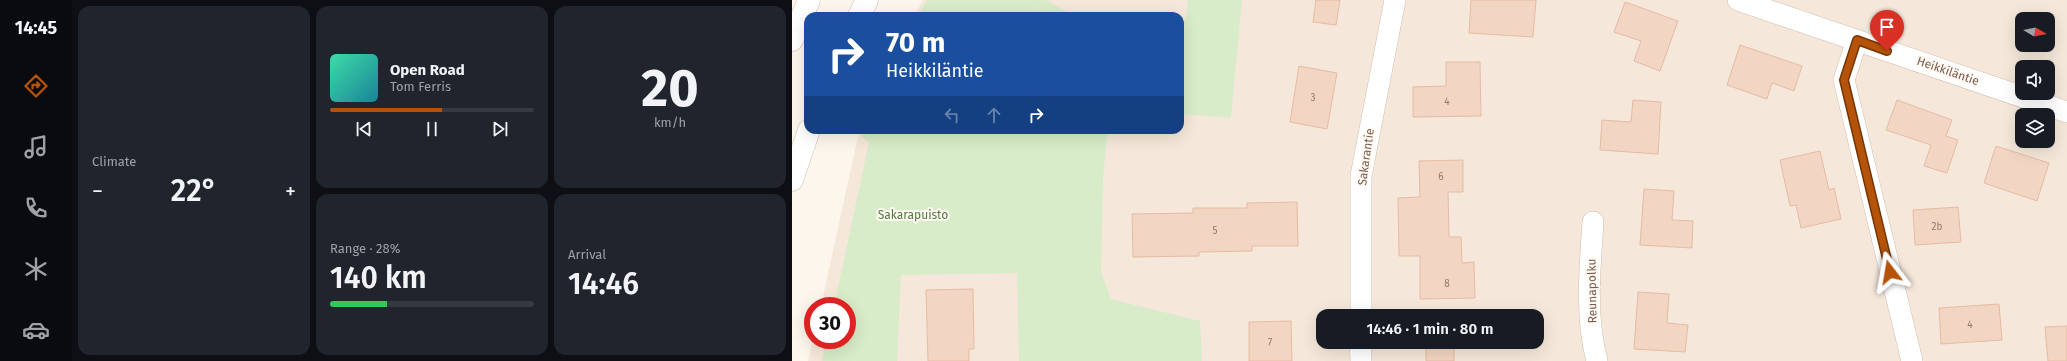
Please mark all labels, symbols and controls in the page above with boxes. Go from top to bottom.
pin [1870,10,1904,51]
north arrow [2015,12,2055,52]
map controls [2015,12,2055,148]
icon: arrive [1876,16,1898,38]
text: 14:45 [15,17,57,39]
text: 70 m [886,26,945,59]
icon: right [820,28,872,80]
street label: Heikkiläntie [1915,54,1981,88]
text: 20 [641,57,699,120]
text: Heikkiläntie [886,60,984,82]
button: sound [2015,60,2055,100]
text: Open Road [390,61,465,79]
icon: directions [22,72,50,100]
text: Tom Ferris [390,79,451,94]
house number: 3 [1311,92,1316,104]
house number: 4 [1444,96,1450,108]
icon: left [941,104,963,126]
icon: ahead [983,104,1005,126]
icon: right [1025,104,1047,126]
button: layers [2015,108,2055,148]
text: km/h [654,115,686,130]
icon: previous [353,118,375,140]
icon: pause [421,118,443,140]
icon: next [489,118,511,140]
street label: Sakarantie [1355,128,1377,186]
icon: music [22,133,50,161]
text: Climate [92,154,136,169]
house number: 6 [1438,171,1444,183]
text: 22° [171,173,217,209]
text: − [92,178,103,205]
text: + [285,178,296,205]
icon: phone [22,194,50,222]
park label: Sakarapuisto [878,208,948,222]
house number: 2b [1932,221,1943,233]
house number: 5 [1212,225,1218,237]
text: Range · 28% [330,241,400,256]
text: Arrival [568,247,606,262]
position arrow [1869,251,1911,293]
icon: climate [22,255,50,283]
street label: Reunapolku [1584,258,1600,324]
text: 140 km [330,260,427,296]
text: 14:46 [568,266,639,302]
house number: 8 [1444,278,1450,290]
speed limit sign: 30 [804,297,856,349]
icon: car [22,316,50,344]
house number: 4 [1967,319,1973,331]
text: 14:46 · 1 min · 80 m [1366,320,1494,338]
house number: 7 [1268,337,1273,349]

